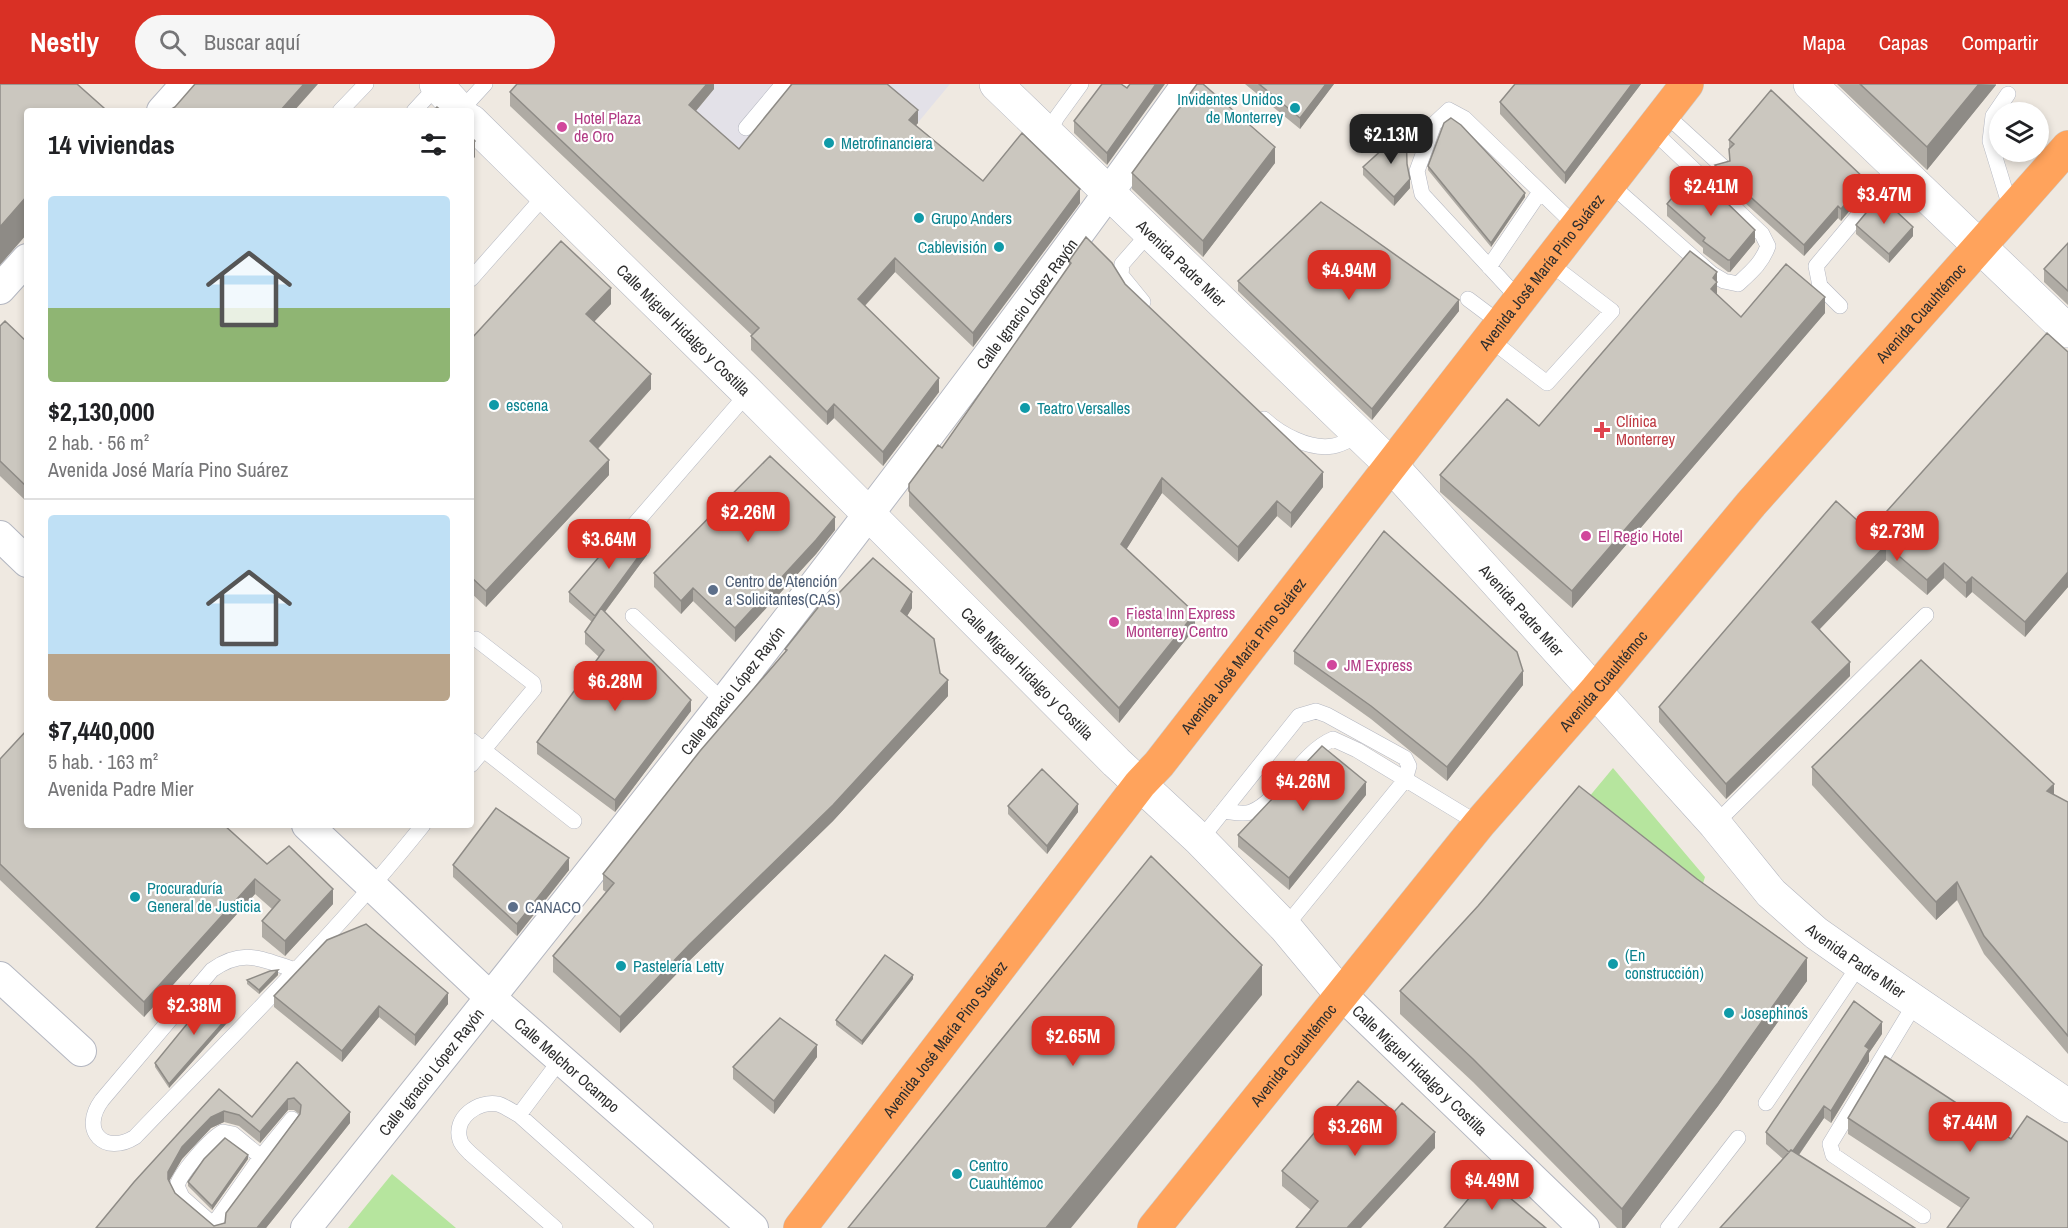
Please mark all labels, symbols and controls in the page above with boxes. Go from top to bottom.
search box [135,15,555,69]
text: Nestly [30,23,99,61]
icon: search [156,26,189,59]
text: Buscar aquí [204,27,300,57]
text: Mapa [1803,28,1846,57]
text: Capas [1879,28,1928,57]
text: Compartir [1961,28,2038,57]
place label: Invidentes Unidos de Monterrey [1177,88,1283,128]
marker: Invidentes Unidos de Monterrey [1288,101,1302,115]
map controls [1989,102,2049,162]
button: layers [1989,102,2049,162]
place label: Hotel Plaza de Oro [574,107,642,147]
pin: $2.13M [1342,114,1440,165]
marker: Hotel Plaza de Oro [555,120,569,134]
text: $2.13M [1364,120,1418,147]
text: 14 viviendas [48,127,175,162]
icon: filters [417,128,450,161]
place label: Metrofinanciera [841,132,934,154]
marker: Metrofinanciera [822,136,836,150]
pin: $2.41M [1662,166,1760,217]
text: $2.41M [1684,172,1738,199]
pin: $3.47M [1835,174,1933,225]
text: $3.47M [1857,180,1911,207]
street label: Avenida José María Pino Suárez [1473,189,1609,355]
place label: Grupo Anders [931,207,1012,229]
marker: Grupo Anders [912,211,926,225]
street label: Avenida Padre Mier [1131,214,1232,312]
street label: Calle Ignacio López Rayón [971,234,1082,374]
icon: home [195,235,303,343]
place label: Cablevisión [918,236,987,258]
marker: Cablevisión [992,240,1006,254]
pin: $4.94M [1300,250,1398,301]
text: $4.94M [1322,256,1376,283]
street label: Avenida Cuauhtémoc [1870,258,1971,368]
street label: Calle Miguel Hidalgo y Costilla [612,259,756,401]
text: $2,130,000 [48,394,155,429]
place label: escena [506,394,549,416]
place label: Teatro Versalles [1037,397,1130,419]
marker: escena [487,398,501,412]
marker: Teatro Versalles [1018,401,1032,415]
place label: Clínica Monterrey [1616,410,1675,450]
marker: Clínica Monterrey [1593,421,1611,439]
text: 2 hab. · 56 m² [48,429,149,456]
text: Avenida José María Pino Suárez [48,456,288,483]
pin: $2.26M [699,492,797,543]
text: $2.26M [721,498,775,525]
pin: $2.73M [1848,511,1946,562]
text: $2.73M [1870,517,1924,544]
pin: $3.64M [560,519,658,570]
text: $3.64M [582,525,636,552]
place label: El Regio Hotel [1598,525,1683,547]
marker: El Regio Hotel [1579,529,1593,543]
icon: home [195,554,303,662]
street label: Avenida Padre Mier [1474,559,1569,661]
place label: Centro de Atención a Solicitantes(CAS) [725,570,840,610]
street label: Avenida José María Pino Suárez [1175,573,1311,739]
marker: Centro de Atención a Solicitantes(CAS) [706,583,720,597]
street label: Calle Miguel Hidalgo y Costilla [956,602,1099,745]
place label: Fiesta Inn Express Monterrey Centro [1126,602,1235,642]
marker: Fiesta Inn Express Monterrey Centro [1107,615,1121,629]
street label: Calle Ignacio López Rayón [675,622,789,760]
street label: Avenida Cuauhtémoc [1553,625,1653,737]
place label: JM Express [1344,654,1413,676]
marker: JM Express [1325,658,1339,672]
pin: $6.28M [566,661,664,712]
text: $6.28M [588,667,642,694]
text: $7,440,000 [48,713,155,748]
text: 5 hab. · 163 m² [48,748,158,775]
pin: $4.26M [1254,761,1352,812]
text: $4.26M [1276,767,1330,794]
text: Avenida Padre Mier [48,775,194,802]
place label: Procuraduría General de Justicia [147,877,261,917]
marker: Procuraduría General de Justicia [128,890,142,904]
place label: CANACO [525,896,581,918]
marker: CANACO [506,900,520,914]
street label: Avenida Padre Mier [1801,918,1910,1003]
place label: (En construcción) [1625,944,1704,984]
place label: Pastelería Letty [633,955,725,977]
street label: Avenida José María Pino Suárez [877,956,1012,1123]
marker: (En construcción) [1606,957,1620,971]
marker: Pastelería Letty [614,959,628,973]
pin: $2.38M [145,985,243,1036]
text: $2.38M [167,991,221,1018]
street label: Avenida Cuauhtémoc [1244,999,1341,1112]
street label: Calle Miguel Hidalgo y Costilla [1348,1000,1493,1141]
place label: Josephino´s [1741,1002,1808,1024]
street label: Calle Ignacio López Rayón [373,1003,489,1140]
marker: Josephino´s [1722,1006,1736,1020]
street label: Calle Melchor Ocampo [510,1013,625,1117]
pin: $2.65M [1024,1016,1122,1067]
text: $2.65M [1046,1022,1100,1049]
pin: $7.44M [1921,1102,2019,1153]
pin: $3.26M [1306,1106,1404,1157]
text: $7.44M [1943,1108,1997,1135]
text: $3.26M [1328,1112,1382,1139]
place label: Centro Cuauhtémoc [969,1154,1044,1194]
pin: $4.49M [1443,1160,1541,1211]
text: $4.49M [1465,1166,1519,1193]
marker: Centro Cuauhtémoc [950,1167,964,1181]

